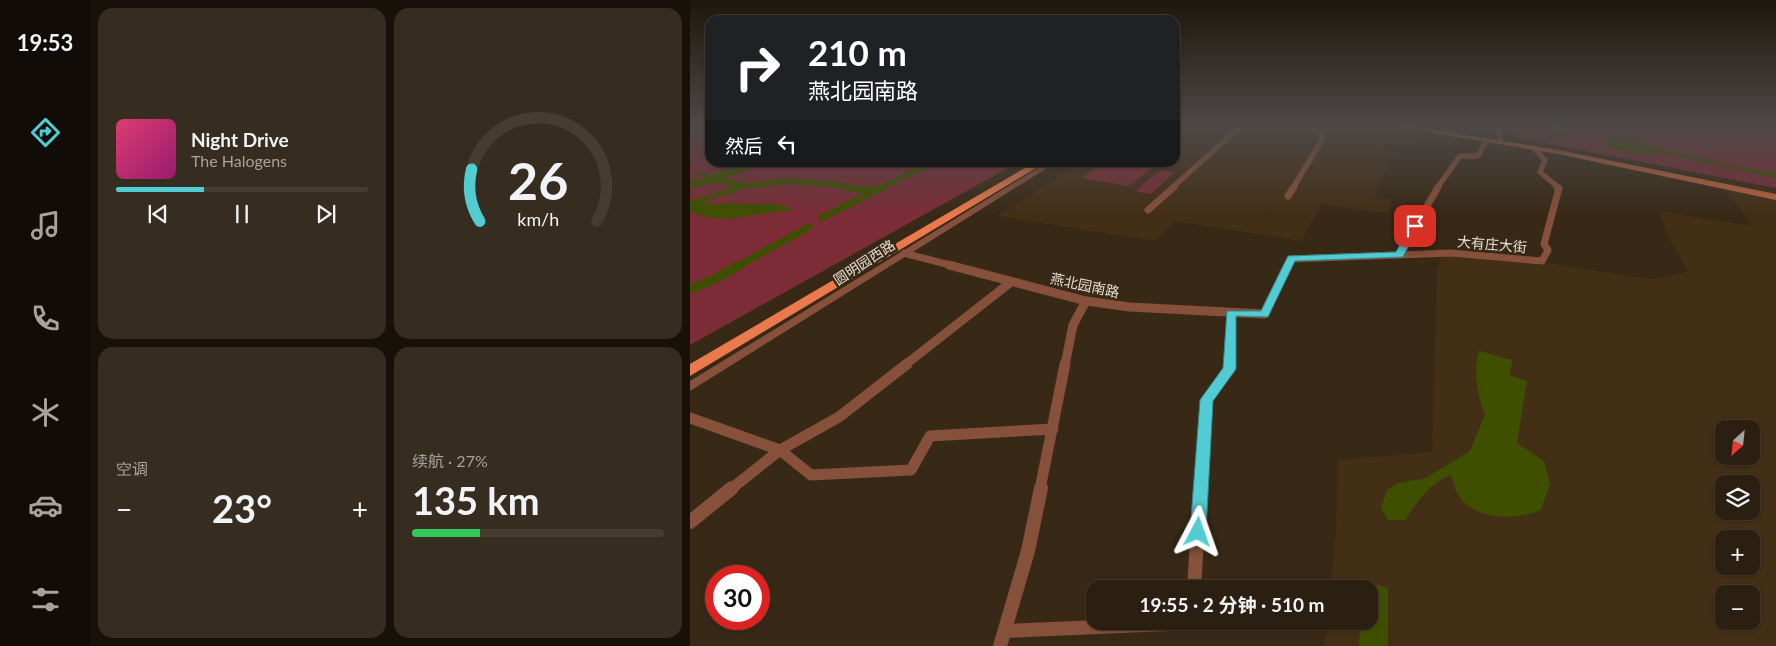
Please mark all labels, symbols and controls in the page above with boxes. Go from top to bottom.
text: 19:53 [17,29,73,56]
text: 210 m [808,31,907,73]
icon: right [725,35,790,100]
text: 燕北园南路 [808,77,918,104]
icon: directions [28,115,63,150]
text: Night Drive [191,128,289,151]
icon: left [773,130,801,158]
text: 然后 [725,134,763,157]
text: 26 [508,149,568,211]
text: The Halogens [191,151,287,170]
icon: previous [144,200,172,228]
icon: pause [228,200,256,228]
icon: next [312,200,340,228]
pin [1394,205,1436,247]
icon: music [28,208,63,243]
text: km/h [517,208,559,230]
icon: arrive [1401,212,1429,240]
street label: 大有庄大街 [1456,232,1528,256]
street label: 圆明园西路 [830,236,898,288]
street label: 燕北园南路 [1049,269,1121,301]
icon: phone [28,301,63,336]
icon: climate [28,395,63,430]
north arrow [1715,420,1760,465]
map controls [1715,420,1760,630]
text: 续航 · 27% [412,451,488,470]
text: 空调 [116,459,148,478]
button: layers [1715,475,1760,520]
text: 135 km [412,477,540,523]
text: 23° [212,485,272,531]
icon: car [28,488,63,523]
text: − [116,492,132,526]
text: + [352,492,368,526]
position arrow [1171,505,1223,557]
button: + [1715,530,1760,575]
speed limit sign: 30 [705,565,770,630]
icon: filters [28,582,63,617]
button: − [1715,585,1760,630]
text: 19:55 · 2 分钟 · 510 m [1139,593,1325,616]

